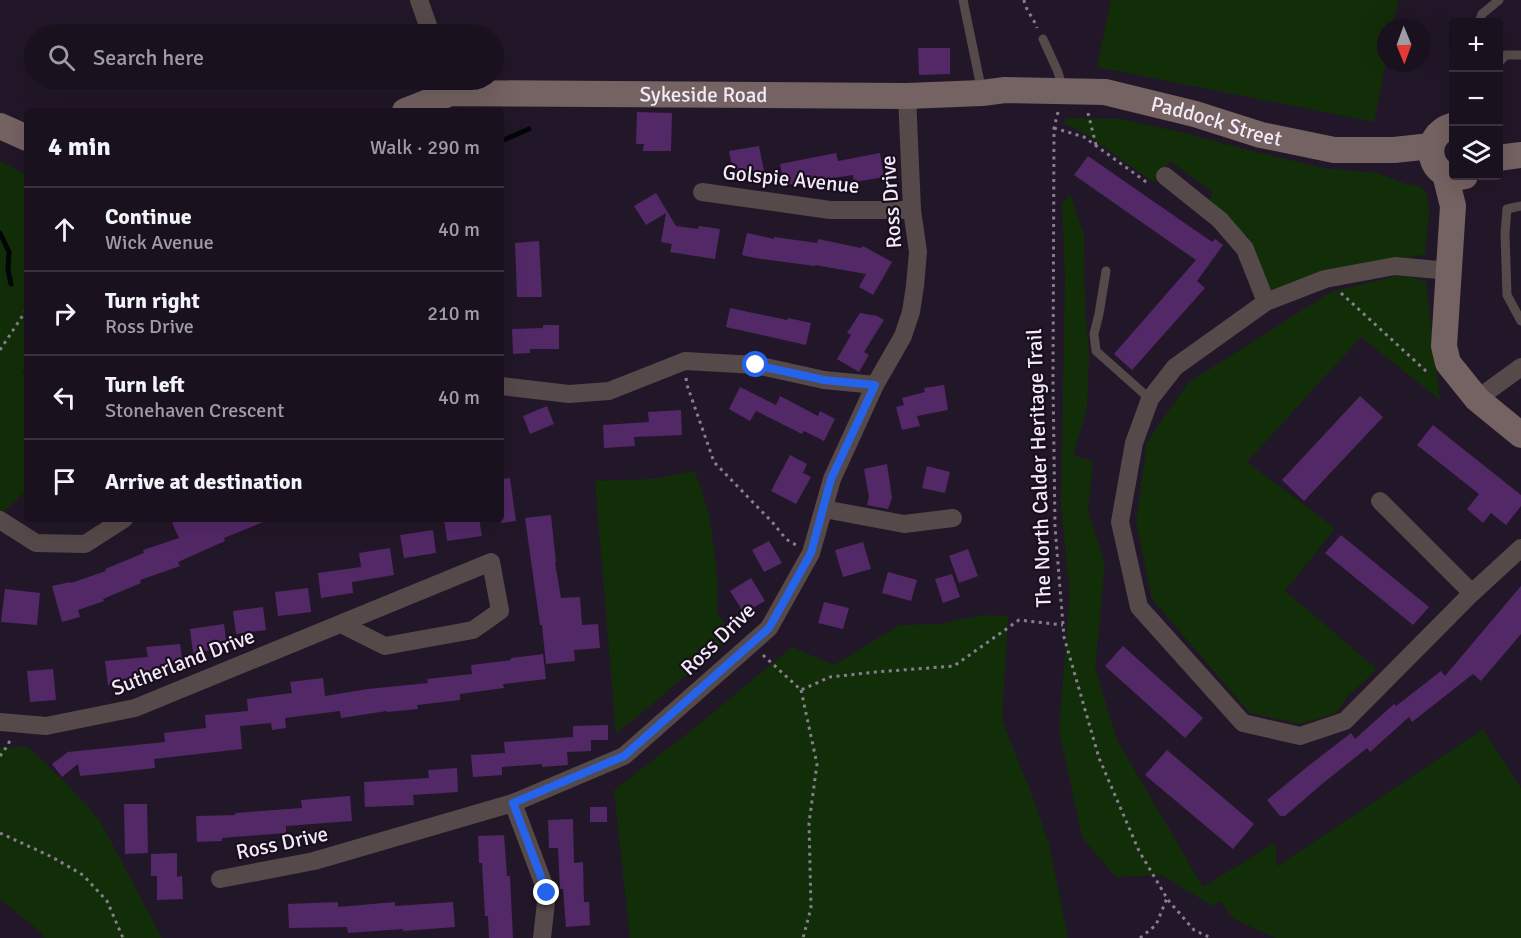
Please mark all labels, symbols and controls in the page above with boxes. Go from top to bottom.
north arrow [1377,18,1431,72]
map controls [1449,18,1503,180]
button: + [1449,18,1503,72]
search box [24,24,504,90]
icon: search [45,41,78,74]
text: Search here [93,44,204,71]
button: − [1449,72,1503,126]
street label: Sykeside Road [640,81,768,108]
street label: Paddock Street [1148,91,1284,152]
button: layers [1449,126,1503,180]
text: 4 min [48,131,111,163]
text: Walk · 290 m [370,135,480,160]
street label: Ross Drive [875,155,907,249]
street label: Golspie Avenue [721,159,861,199]
text: Continue [105,203,192,230]
icon: ahead [48,213,81,246]
text: 40 m [438,217,480,242]
text: Wick Avenue [105,230,214,255]
text: Turn right [105,287,200,314]
icon: right [48,297,81,330]
text: 210 m [427,301,480,326]
text: Ross Drive [105,314,194,339]
street label: The North Calder Heritage Trail [1021,328,1057,608]
route start [742,351,768,377]
text: Turn left [105,371,185,398]
icon: left [48,381,81,414]
text: 40 m [438,385,480,410]
text: Stonehaven Crescent [105,398,284,423]
icon: arrive [48,465,81,498]
text: Arrive at destination [105,468,302,495]
street label: Ross Drive [675,597,761,681]
street label: Sutherland Drive [108,623,258,701]
street label: Ross Drive [234,821,330,865]
route end [533,879,559,905]

